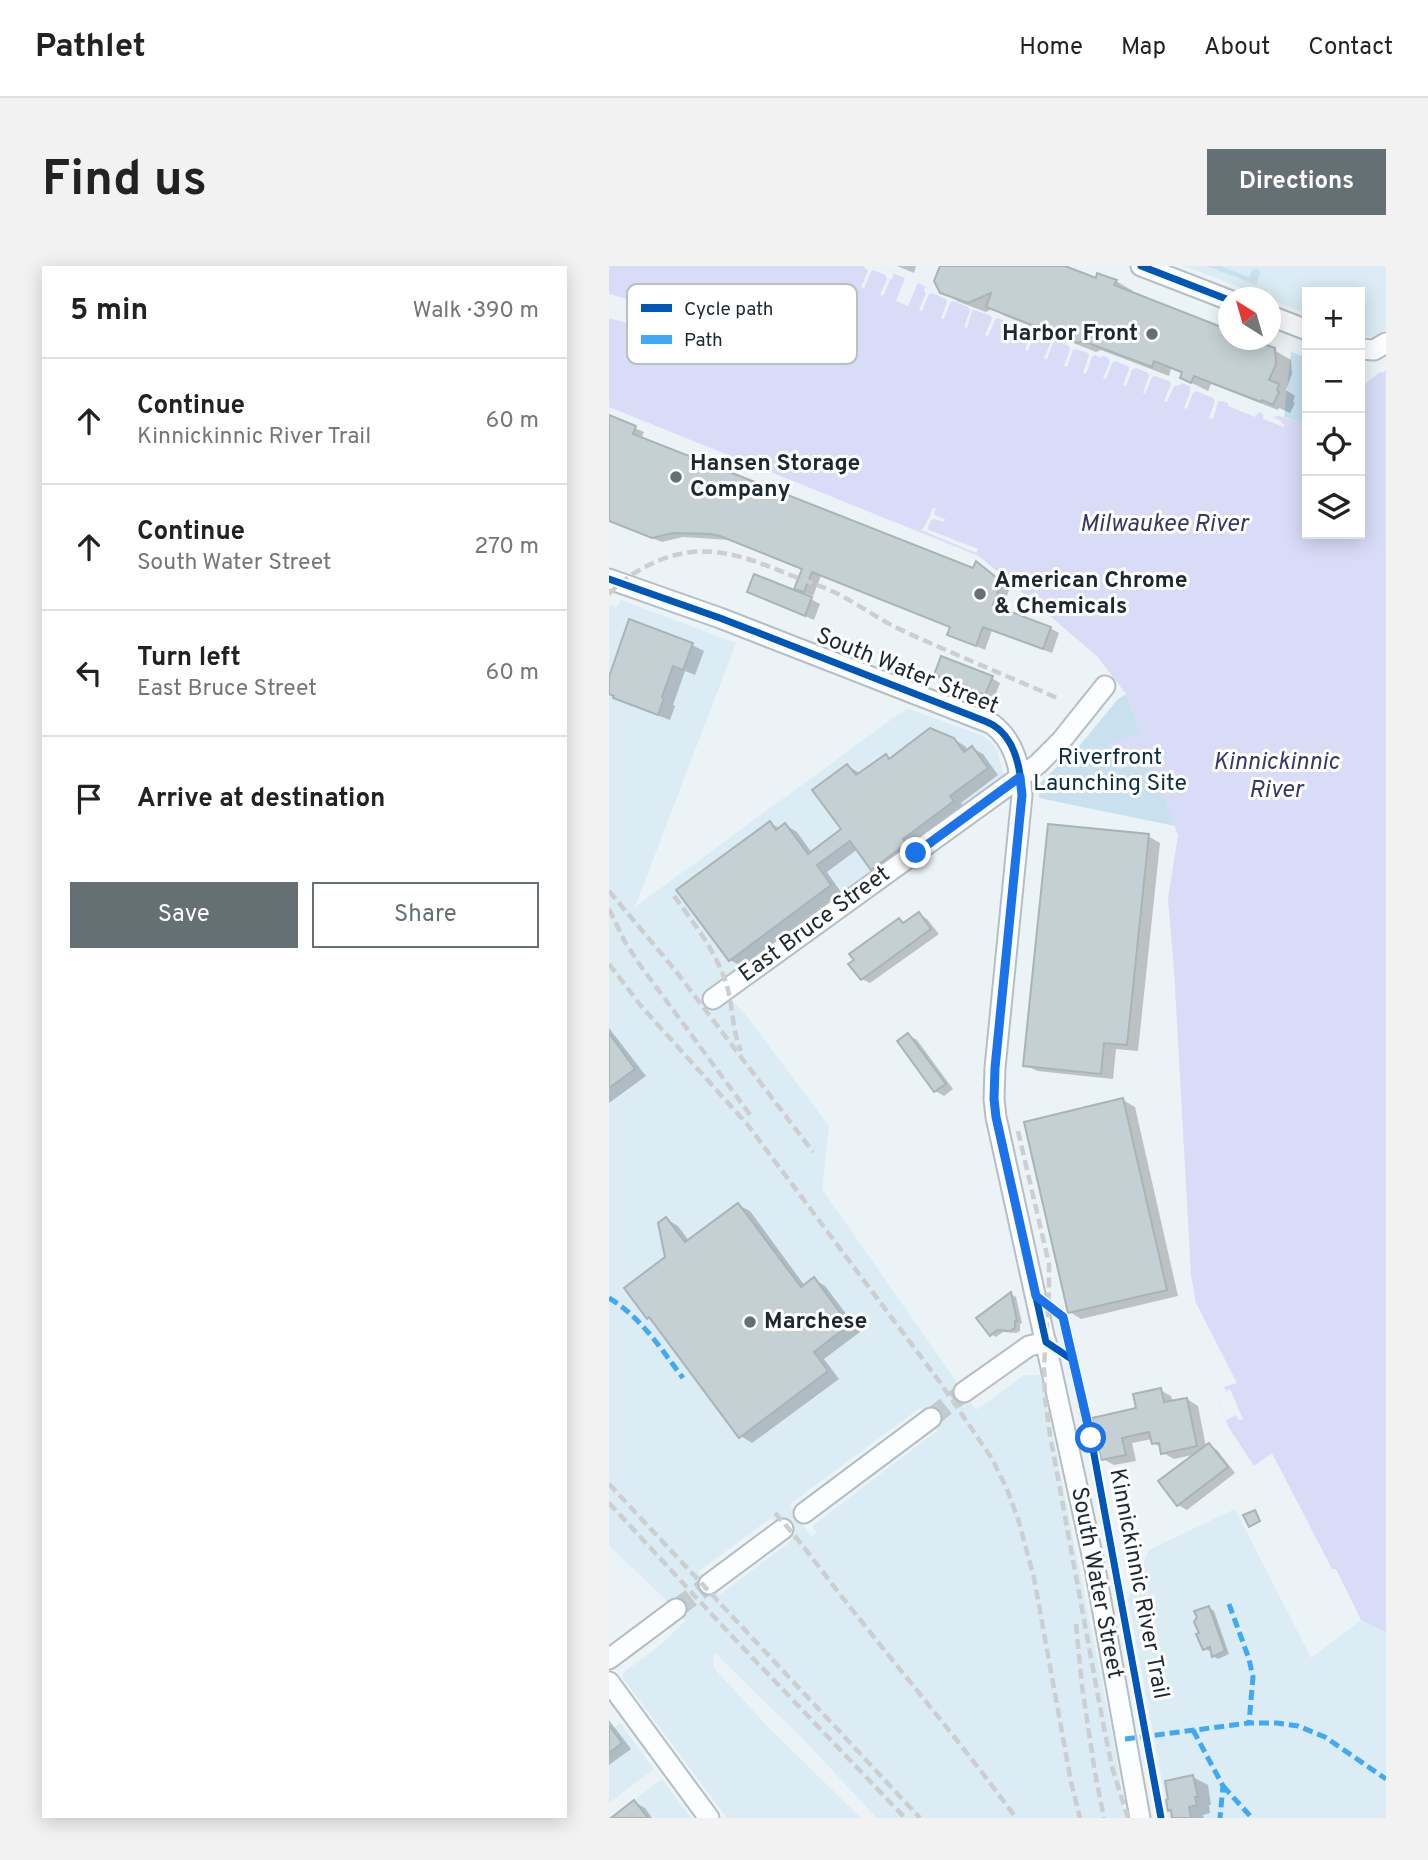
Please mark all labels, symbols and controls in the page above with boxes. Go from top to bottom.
text: Pathlet [35,27,146,69]
text: Home [1019,33,1083,63]
text: Map [1121,33,1166,63]
text: About [1204,33,1270,63]
text: Contact [1308,33,1393,63]
button: Directions [1207,149,1386,215]
text: Find us [42,151,207,213]
legend [627,284,857,364]
north arrow [1218,287,1281,350]
map controls [1302,287,1365,539]
button: + [1302,287,1365,350]
text: 5 min [70,293,148,330]
text: Walk · 390 m [413,297,539,326]
text: Cycle path [684,298,773,322]
place label: Harbor Front [1002,320,1138,349]
marker: Harbor Front [1144,326,1160,342]
text: Path [684,329,723,353]
button: − [1302,350,1365,413]
text: Continue [137,390,245,423]
icon: ahead [70,402,108,440]
text: 60 m [486,407,539,436]
button: locate [1302,413,1365,476]
text: Kinnickinnic River Trail [137,423,371,452]
place label: Hansen Storage Company [690,450,860,505]
marker: Hansen Storage Company [668,469,684,485]
button: layers [1302,476,1365,539]
water label: Milwaukee River [1080,510,1250,540]
text: Continue [137,516,245,549]
icon: ahead [70,528,108,566]
text: 270 m [474,533,539,562]
text: South Water Street [137,549,332,578]
place label: American Chrome & Chemicals [994,567,1188,622]
marker: American Chrome & Chemicals [972,586,988,602]
street label: South Water Street [811,622,1003,722]
text: Turn left [137,642,241,675]
icon: left [70,654,108,692]
text: 60 m [486,659,539,688]
text: East Bruce Street [137,675,317,704]
park label: Riverfront Launching Site [1033,744,1187,799]
water label: Kinnickinnic River [1213,748,1340,806]
icon: arrive [70,780,108,818]
text: Arrive at destination [137,783,385,816]
route end [900,837,931,868]
street label: East Bruce Street [734,860,896,990]
button: Save [70,882,298,948]
button: Share [312,882,539,948]
place label: Marchese [764,1308,867,1337]
marker: Marchese [742,1314,758,1330]
route start [1075,1422,1106,1453]
street label: Kinnickinnic River Trail [1101,1466,1175,1702]
street label: South Water Street [1063,1485,1129,1681]

